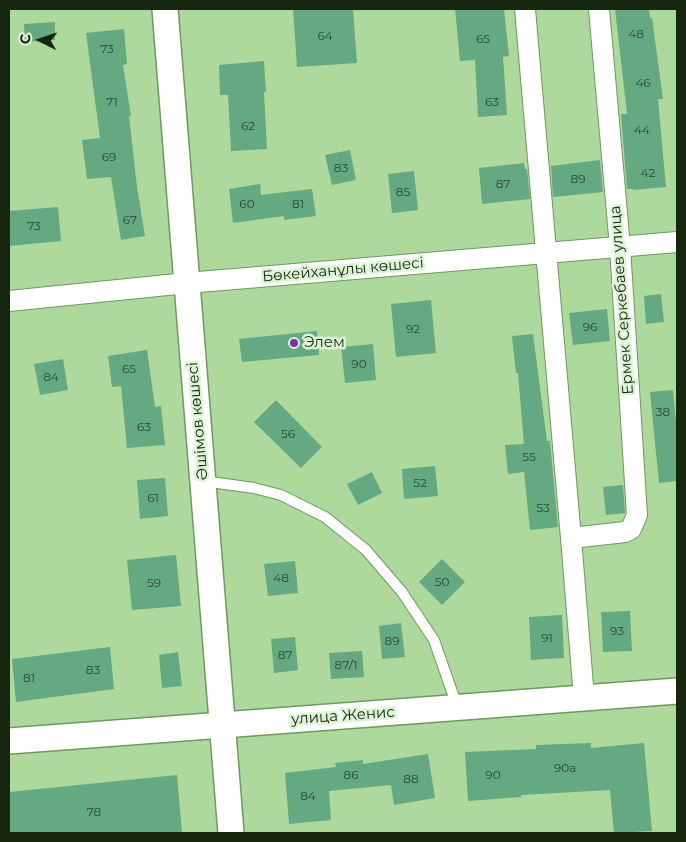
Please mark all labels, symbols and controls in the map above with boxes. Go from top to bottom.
north arrow [15,15,65,65]
house number: 48 [628,27,644,41]
house number: 64 [317,29,333,43]
house number: 65 [476,32,490,46]
text: С [16,33,34,45]
house number: 73 [100,42,114,56]
house number: 46 [635,76,651,90]
house number: 71 [106,95,118,109]
house number: 63 [485,95,499,109]
house number: 62 [241,119,255,133]
house number: 44 [634,123,650,137]
house number: 69 [102,150,116,164]
house number: 83 [334,161,348,175]
house number: 42 [641,166,655,180]
house number: 89 [571,172,585,186]
house number: 87 [496,177,510,191]
house number: 85 [396,185,410,199]
house number: 60 [239,197,255,211]
house number: 81 [292,197,304,211]
street label: Ермек Серкебаев улица [606,205,638,395]
house number: 67 [123,213,137,227]
house number: 73 [27,219,41,233]
street label: Бөкейханұлы көшесі [262,254,424,286]
house number: 96 [583,320,597,334]
house number: 92 [406,322,420,336]
place label: Элем [304,334,345,352]
marker: Элем [288,337,300,349]
house number: 90 [351,357,367,371]
street label: Әшімов көшесі [184,361,212,481]
house number: 65 [122,362,136,376]
house number: 84 [43,370,59,384]
house number: 38 [656,405,670,419]
house number: 63 [137,420,151,434]
house number: 56 [281,427,295,441]
house number: 55 [522,450,536,464]
house number: 52 [413,476,427,490]
house number: 61 [147,491,159,505]
house number: 53 [536,501,550,515]
house number: 48 [273,571,289,585]
house number: 50 [435,575,449,589]
house number: 59 [147,576,161,590]
house number: 93 [610,624,624,638]
house number: 91 [541,631,553,645]
house number: 89 [385,634,399,648]
house number: 87 [278,648,292,662]
house number: 87/1 [335,658,357,672]
house number: 83 [86,663,100,677]
house number: 81 [23,671,35,685]
street label: улица Женис [291,703,395,729]
house number: 90а [554,761,576,775]
house number: 86 [344,768,358,782]
house number: 90 [485,768,501,782]
house number: 88 [403,772,419,786]
house number: 84 [300,789,316,803]
house number: 78 [87,805,101,819]

